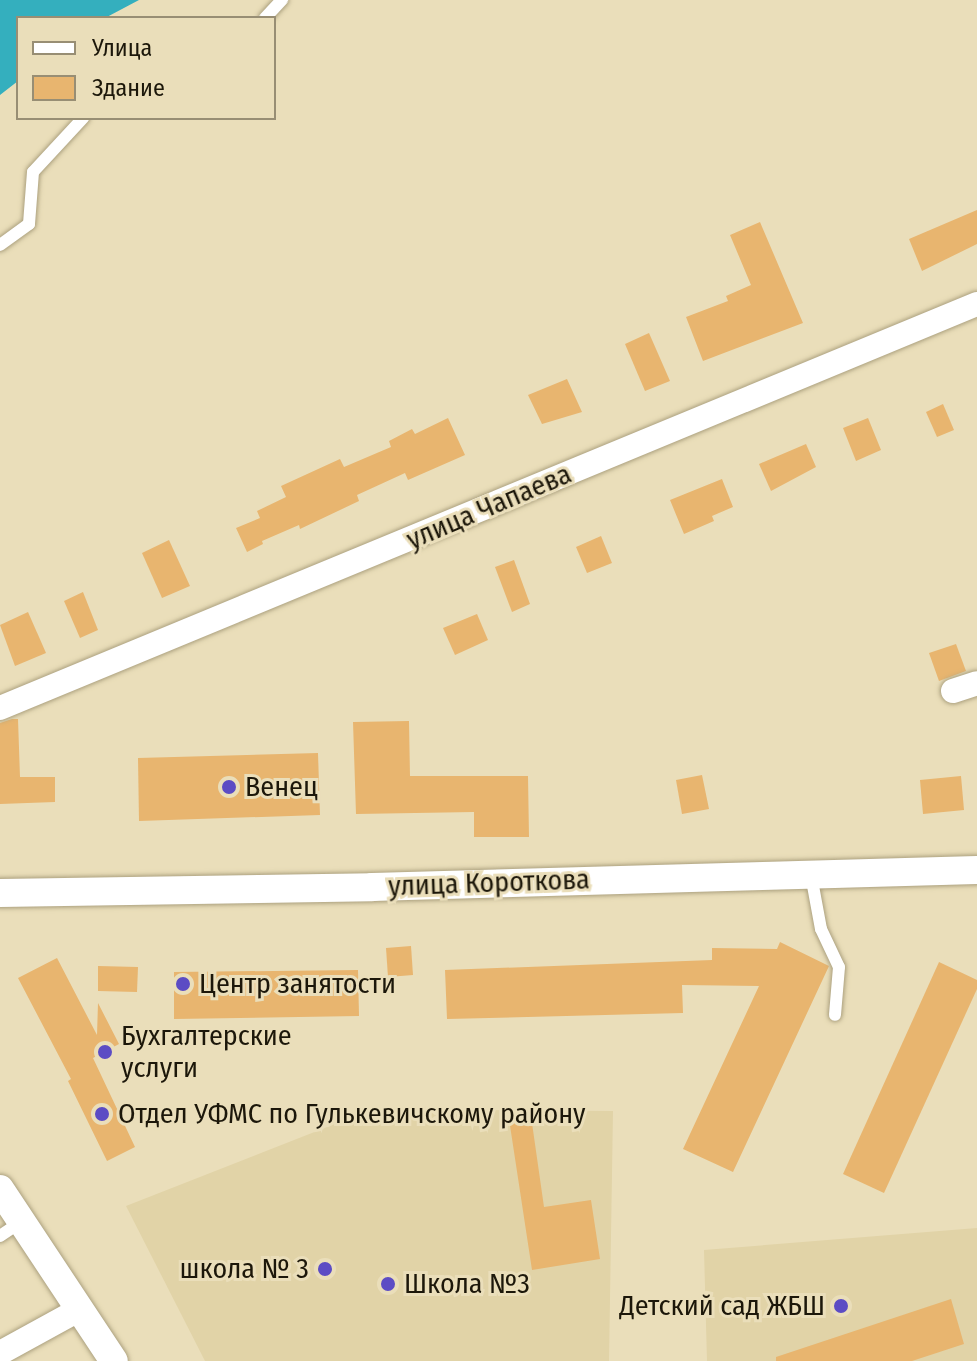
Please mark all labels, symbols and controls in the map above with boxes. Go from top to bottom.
legend [16,16,276,120]
text: Улица [92,34,152,62]
text: Здание [92,74,165,102]
street label: улица Чапаева [402,457,576,557]
place label: Венец [245,770,318,804]
marker: Венец [220,778,238,796]
street label: улица Короткова [388,863,590,903]
place label: Центр занятости [199,967,396,1001]
marker: Центр занятости [174,975,192,993]
place label: Бухгалтерские услуги [121,1019,292,1085]
marker: Бухгалтерские услуги [96,1043,114,1061]
place label: Отдел УФМС по Гулькевичскому району [118,1097,586,1131]
marker: Отдел УФМС по Гулькевичскому району [93,1105,111,1123]
place label: школа № 3 [180,1252,309,1286]
marker: школа № 3 [316,1260,334,1278]
place label: Школа №3 [404,1267,530,1301]
marker: Школа №3 [379,1275,397,1293]
place label: Детский сад ЖБШ [619,1289,825,1323]
marker: Детский сад ЖБШ [832,1297,850,1315]

